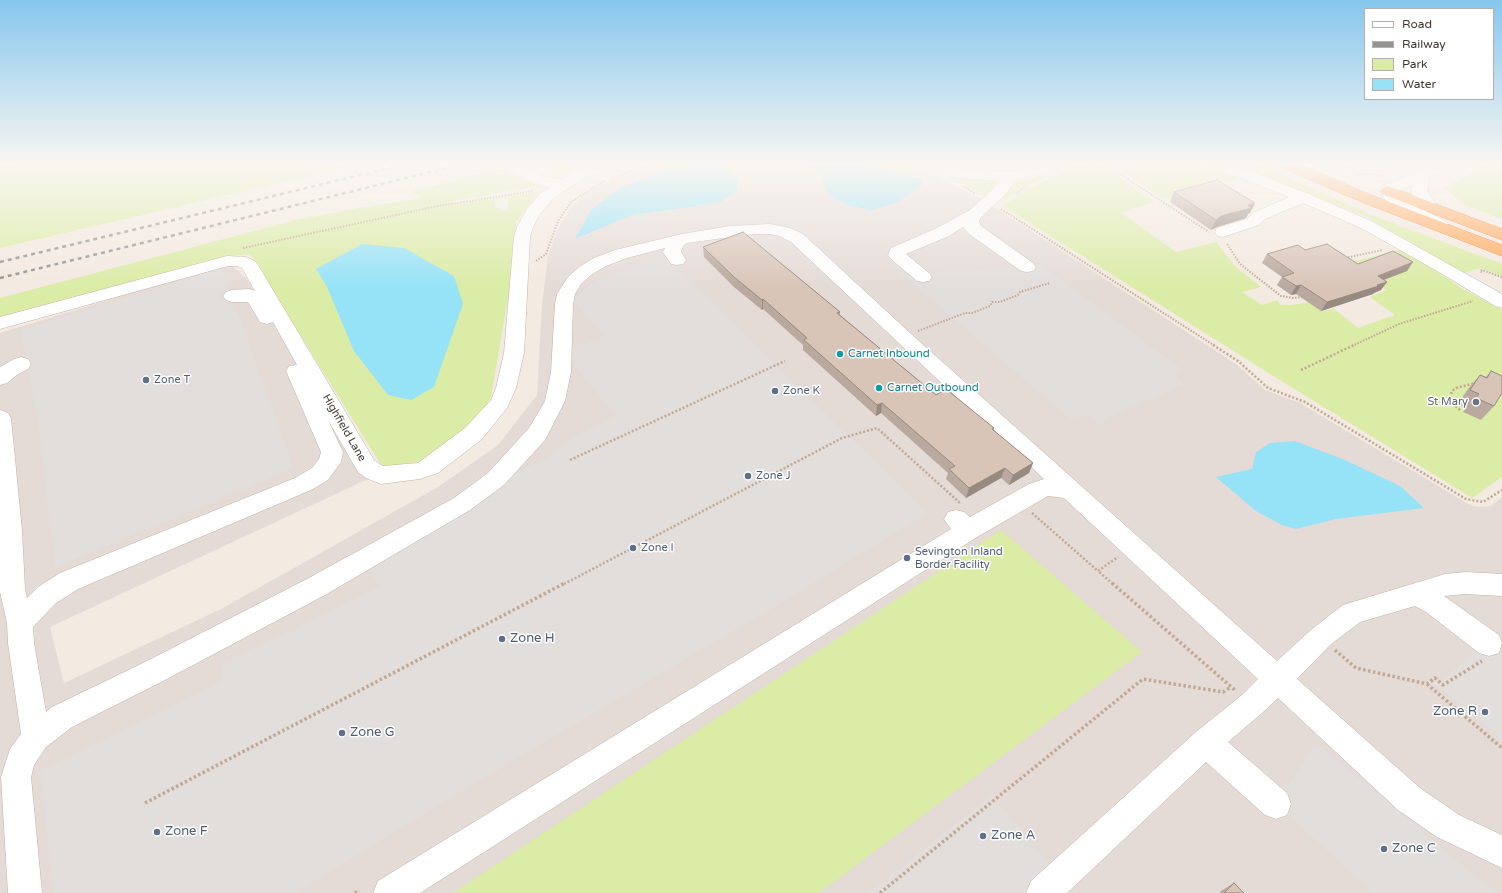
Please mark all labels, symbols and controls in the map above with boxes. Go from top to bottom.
legend [1364,8,1494,100]
text: Road [1402,17,1432,31]
text: Railway [1402,37,1446,51]
text: Park [1402,57,1428,71]
text: Water [1402,77,1436,91]
place label: Carnet Inbound [848,347,930,361]
marker: Carnet Inbound [835,349,845,359]
place label: Zone T [154,373,190,387]
marker: Zone T [141,375,151,385]
place label: Carnet Outbound [887,381,979,395]
marker: Carnet Outbound [874,383,884,393]
place label: Zone K [783,384,820,398]
marker: Zone K [770,386,780,396]
street label: Highfield Lane [319,392,369,464]
place label: St Mary [1427,395,1468,409]
marker: St Mary [1471,397,1481,407]
place label: Zone J [756,469,791,483]
marker: Zone J [743,471,753,481]
place label: Zone I [641,541,674,555]
marker: Zone I [628,543,638,553]
place label: Sevington Inland Border Facility [915,545,1003,571]
marker: Sevington Inland Border Facility [902,553,912,563]
place label: Zone H [510,631,555,647]
marker: Zone H [497,634,507,644]
place label: Zone R [1433,704,1477,720]
marker: Zone R [1480,707,1490,717]
place label: Zone G [350,725,395,741]
marker: Zone G [337,728,347,738]
place label: Zone F [165,824,208,840]
marker: Zone F [152,827,162,837]
place label: Zone A [991,828,1036,844]
marker: Zone A [978,831,988,841]
place label: Zone C [1392,841,1436,857]
marker: Zone C [1379,844,1389,854]

